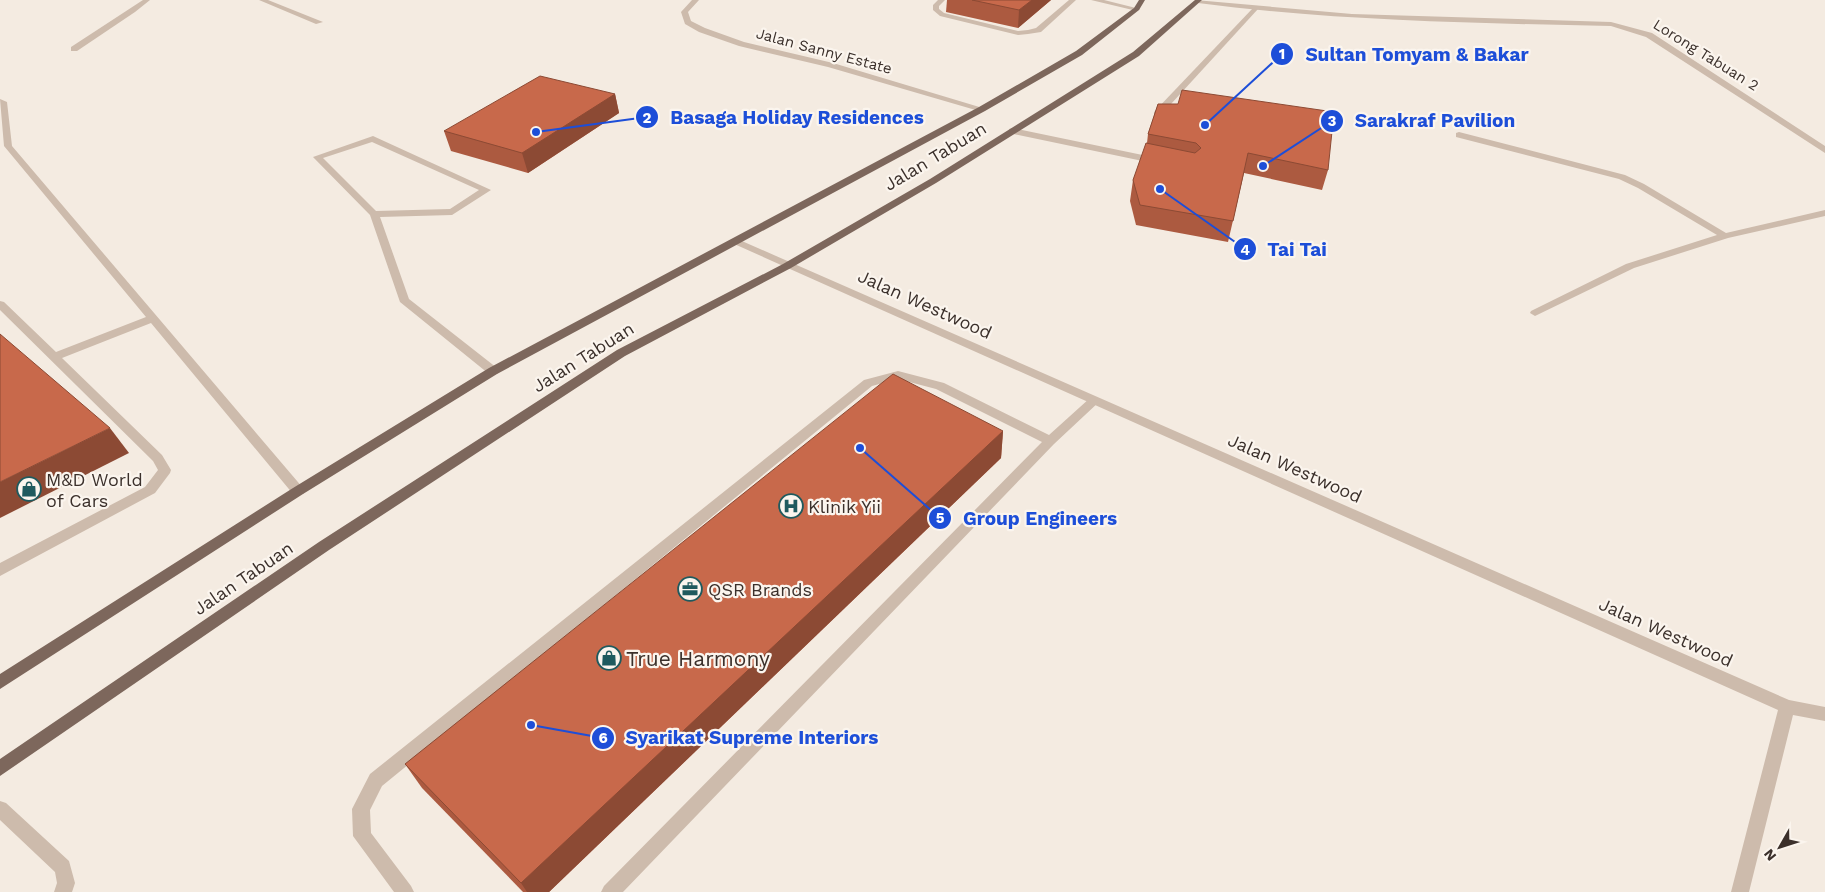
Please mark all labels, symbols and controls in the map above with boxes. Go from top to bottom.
street label: Lorong Tabuan 2 [1650,15,1762,95]
street label: Jalan Sanny Estate [754,24,894,78]
callout: Sultan Tomyam & Bakar [1270,37,1538,71]
text: Sultan Tomyam & Bakar [1305,43,1529,66]
text: 1 [1279,45,1285,63]
callout: Basaga Holiday Residences [635,100,934,134]
callout: Sarakraf Pavilion [1320,104,1525,138]
text: Basaga Holiday Residences [670,106,924,129]
text: 2 [643,109,652,127]
text: Sarakraf Pavilion [1355,109,1515,132]
text: 3 [1328,112,1337,130]
street label: Jalan Tabuan [880,117,990,195]
callout: Tai Tai [1232,232,1337,266]
text: Tai Tai [1267,238,1327,261]
text: 4 [1240,241,1250,259]
street label: Jalan Westwood [855,265,995,343]
street label: Jalan Tabuan [528,317,638,397]
street label: Jalan Westwood [1225,429,1365,507]
place label: M&D World of Cars [46,469,143,511]
shop icon: M&D World of Cars [16,476,42,502]
hospital icon: Klinik Yii [778,493,804,519]
place label: Klinik Yii [808,496,881,517]
callout: Group Engineers [928,501,1127,535]
text: Group Engineers [963,507,1117,530]
text: 5 [936,509,945,527]
street label: Jalan Tabuan [189,537,297,619]
office icon: QSR Brands [677,576,703,602]
place label: QSR Brands [708,579,812,600]
street label: Jalan Westwood [1596,593,1736,671]
shop icon: True Harmony [596,645,622,671]
place label: True Harmony [626,646,770,671]
callout: Syarikat Supreme Interiors [591,721,888,755]
text: Syarikat Supreme Interiors [626,726,878,749]
text: 6 [598,729,608,747]
north arrow [1755,822,1805,872]
text: N [1760,846,1779,864]

